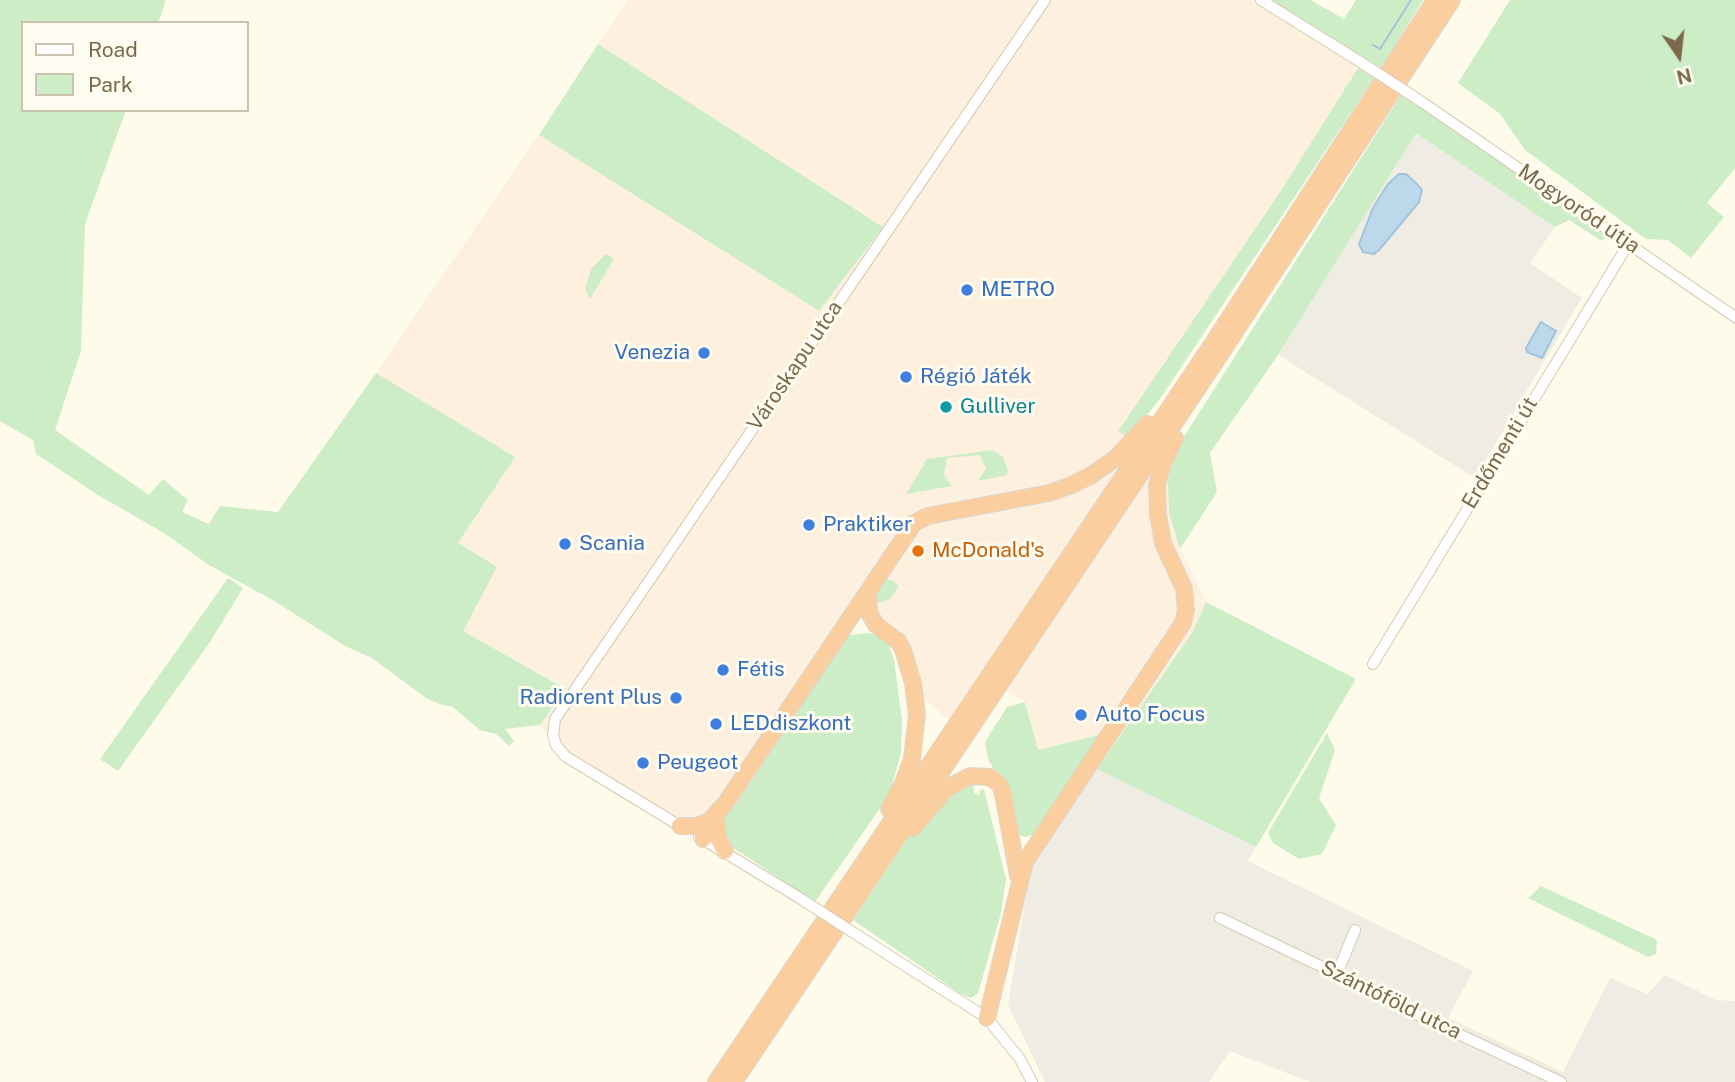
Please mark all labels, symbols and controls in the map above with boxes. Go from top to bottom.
legend [21,21,248,112]
north arrow [1644,21,1714,91]
text: Road [88,37,138,62]
text: N [1674,64,1694,89]
text: Park [88,72,133,97]
street label: Mogyoród útja [1513,159,1645,259]
place label: METRO [981,277,1055,303]
marker: METRO [959,282,975,298]
street label: Városkapu utca [742,296,848,436]
place label: Venezia [614,340,690,366]
marker: Venezia [696,345,712,361]
place label: Régió Játék [920,364,1032,390]
marker: Régió Játék [898,369,914,385]
street label: Erdőmenti út [1457,393,1543,513]
place label: Gulliver [960,394,1036,420]
marker: Gulliver [938,399,954,415]
place label: Praktiker [823,512,912,538]
marker: Praktiker [801,517,817,533]
place label: Scania [579,531,645,557]
marker: Scania [557,536,573,552]
place label: McDonald's [932,538,1044,564]
marker: McDonald's [910,543,926,559]
place label: Fétis [737,657,785,683]
marker: Fétis [715,662,731,678]
place label: Radiorent Plus [520,685,662,711]
marker: Radiorent Plus [668,690,684,706]
place label: Auto Focus [1095,702,1205,728]
marker: Auto Focus [1073,707,1089,723]
place label: LEDdiszkont [730,711,851,737]
marker: LEDdiszkont [708,716,724,732]
place label: Peugeot [657,750,738,776]
marker: Peugeot [635,755,651,771]
street label: Szántóföld utca [1317,955,1465,1045]

